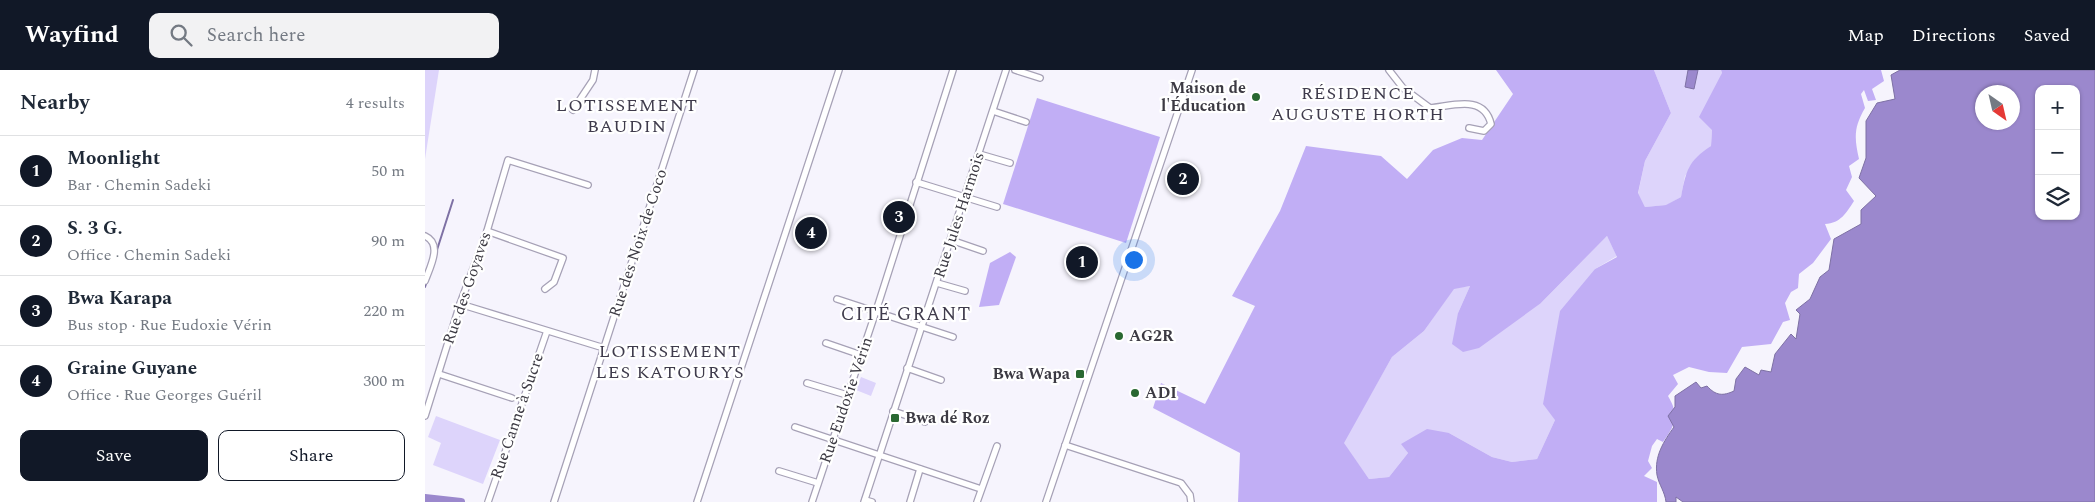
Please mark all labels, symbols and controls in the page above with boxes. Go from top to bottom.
search box [149,13,499,58]
text: Wayfind [25,17,119,53]
icon: search [167,21,195,49]
text: Search here [207,21,305,50]
text: Map [1848,22,1884,49]
text: Directions [1912,22,1996,49]
text: Saved [2024,22,2070,49]
place label: Maison de l'Éducation [1161,76,1246,118]
district label: RÉSIDENCE AUGUSTE HORTH [1271,80,1445,128]
north arrow [1975,85,2020,130]
map controls [2035,85,2080,220]
button: + [2035,85,2080,130]
text: Nearby [20,87,90,119]
text: 4 results [346,91,405,115]
marker: Maison de l'Éducation [1250,91,1262,103]
district label: LOTISSEMENT BAUDIN [556,92,698,140]
button: − [2035,130,2080,175]
text: Moonlight [67,144,160,173]
street label: Rue Jules Harmois [927,149,991,281]
text: 1 [32,159,40,183]
text: 50 m [371,159,405,183]
pin: 2 [1167,160,1199,198]
street label: Rue des Noix de Coco [603,166,673,320]
text: Bar · Chemin Sadeki [67,173,211,197]
button: layers [2035,175,2080,220]
pin: 3 [883,198,915,236]
text: S. 3 G. [67,214,123,243]
pin: 4 [795,214,827,252]
street label: Rue des Goyaves [436,228,498,348]
text: 2 [32,229,40,253]
text: 90 m [371,229,405,253]
text: Office · Chemin Sadeki [67,243,231,267]
pin: 1 [1066,243,1098,281]
your location [1121,247,1147,273]
text: Bwa Karapa [67,284,172,313]
text: 3 [32,299,40,323]
text: 220 m [363,299,405,323]
district label: CITÉ GRANT [841,300,971,329]
text: Bus stop · Rue Eudoxie Vérin [67,313,272,337]
place label: AG2R [1129,324,1174,348]
marker: AG2R [1113,330,1125,342]
street label: Rue Eudoxie Vérin [813,334,879,466]
district label: LOTISSEMENT LES KATOURYS [595,338,745,386]
street label: Rue Canne à Sucre [484,350,550,482]
text: Graine Guyane [67,354,197,383]
place label: Bwa Wapa [993,362,1071,386]
marker: Bwa Wapa [1074,368,1086,380]
text: 4 [32,369,40,393]
text: 300 m [363,369,405,393]
place label: ADI [1145,381,1177,405]
text: Office · Rue Georges Guéril [67,383,262,407]
marker: ADI [1129,387,1141,399]
place label: Bwa dé Roz [905,406,990,430]
marker: Bwa dé Roz [889,412,901,424]
button: Save [20,430,208,481]
button: Share [218,430,405,481]

